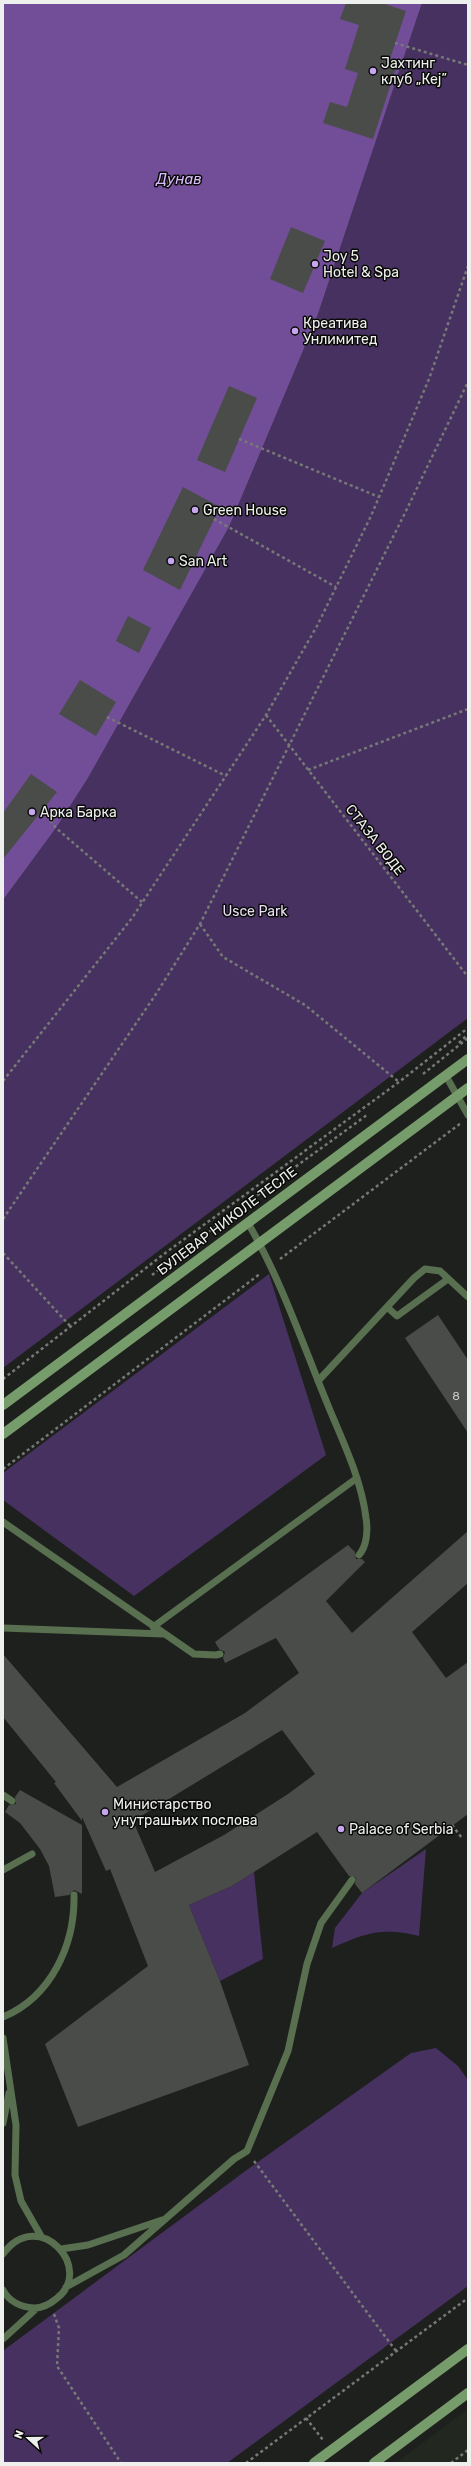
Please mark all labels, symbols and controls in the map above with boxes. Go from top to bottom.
place label: Јахтинг клуб „Кеј” [381,55,447,88]
marker: Јахтинг клуб „Кеј” [368,66,378,76]
water label: Дунав [155,170,202,188]
place label: Joy 5 Hotel & Spa [323,248,399,281]
marker: Joy 5 Hotel & Spa [310,259,320,269]
place label: Креатива Унлимитед [303,315,377,348]
marker: Креатива Унлимитед [290,326,300,336]
place label: Green House [203,502,287,519]
marker: Green House [190,505,200,515]
place label: San Art [179,553,228,570]
marker: San Art [166,556,176,566]
street label: СТАЗА ВОДЕ [342,801,408,879]
place label: Арка Барка [40,804,117,821]
marker: Арка Барка [27,807,37,817]
park label: Usce Park [222,903,288,920]
street label: БУЛЕВАР НИКОЛЕ ТЕСЛЕ [154,1163,300,1279]
house number: 8 [452,1389,460,1403]
place label: Министарство унутрашњих послова [113,1796,258,1829]
marker: Министарство унутрашњих послова [100,1807,110,1817]
place label: Palace of Serbia [349,1821,453,1838]
marker: Palace of Serbia [336,1824,346,1834]
north arrow [8,2418,48,2458]
text: N [12,2428,27,2441]

